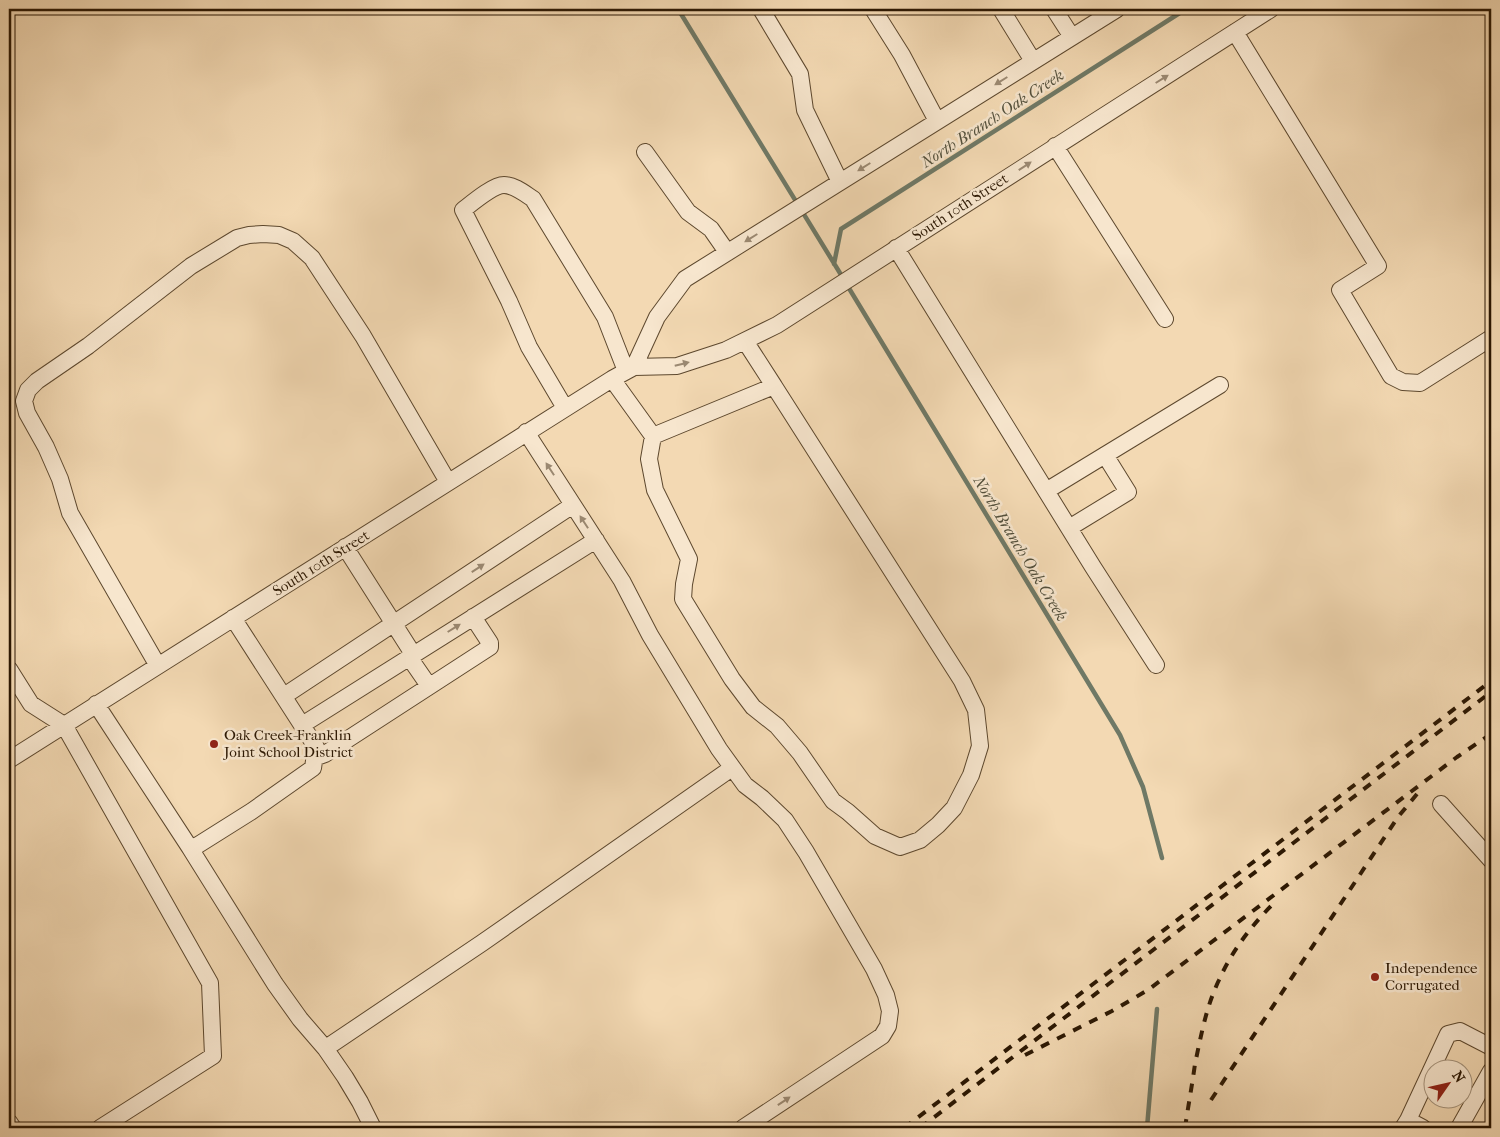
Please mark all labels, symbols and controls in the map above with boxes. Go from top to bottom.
water label: North Branch Oak Creek [917,65,1067,172]
one-way arrow [1155,74,1168,83]
one-way arrow [995,76,1008,86]
one-way arrow [1018,161,1031,171]
one-way arrow [857,163,870,172]
street label: South 10th Street [909,169,1012,245]
one-way arrow [744,233,758,242]
one-way arrow [674,360,690,368]
one-way arrow [545,462,555,475]
water label: North Branch Oak Creek [969,471,1072,624]
one-way arrow [580,515,589,529]
street label: South 10th Street [269,526,373,600]
one-way arrow [471,563,485,572]
one-way arrow [448,624,461,633]
place label: Oak Creek-Franklin Joint School District [223,726,354,761]
marker: Oak Creek-Franklin Joint School District [208,738,220,750]
place label: Independence Corrugated [1385,959,1478,994]
marker: Independence Corrugated [1369,971,1381,983]
north arrow [1422,1060,1472,1110]
text: N [1448,1068,1469,1086]
one-way arrow [777,1096,791,1106]

